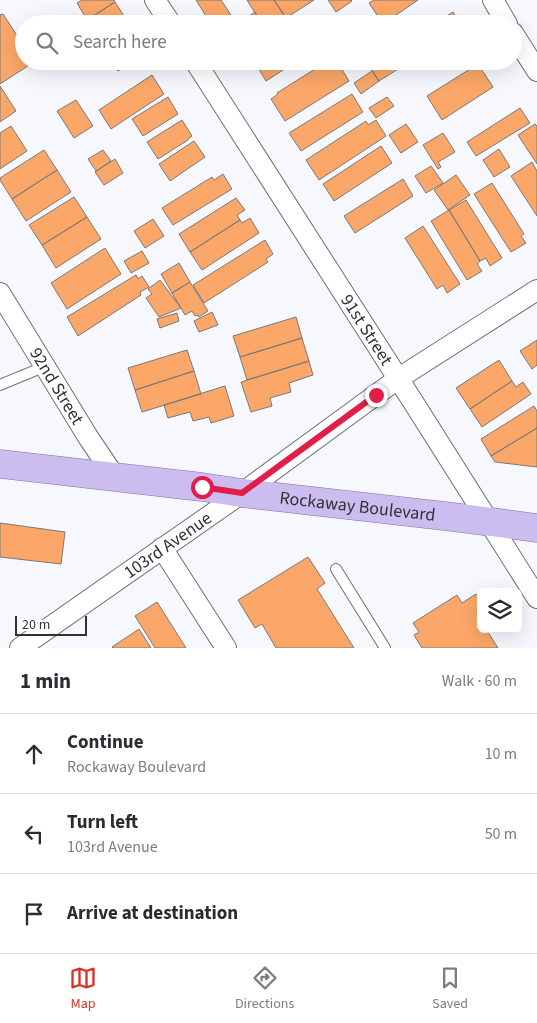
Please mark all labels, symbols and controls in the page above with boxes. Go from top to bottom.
search box [15,15,522,70]
icon: search [33,29,61,57]
text: Search here [73,29,167,56]
street label: 91st Street [335,289,399,370]
street label: 92nd Street [24,343,90,429]
route end [365,384,388,407]
route start [191,476,214,499]
street label: Rockaway Boulevard [278,485,437,527]
street label: 103rd Avenue [119,505,217,584]
map controls [477,588,522,633]
button: layers [477,588,522,633]
scale bar [15,613,88,636]
text: 20 m [22,615,50,635]
text: 1 min [20,666,71,696]
text: Walk · 60 m [442,670,517,692]
text: Continue [67,729,144,756]
icon: ahead [20,740,48,768]
text: 10 m [485,743,517,765]
text: Rockaway Boulevard [67,756,206,778]
text: Turn left [67,809,138,836]
icon: left [20,820,48,848]
text: 50 m [485,823,517,845]
text: 103rd Avenue [67,836,158,858]
icon: arrive [20,900,48,928]
text: Arrive at destination [67,900,238,927]
tab: Map [69,964,97,1014]
tab: Directions [235,964,294,1014]
tab: Saved [432,964,468,1014]

